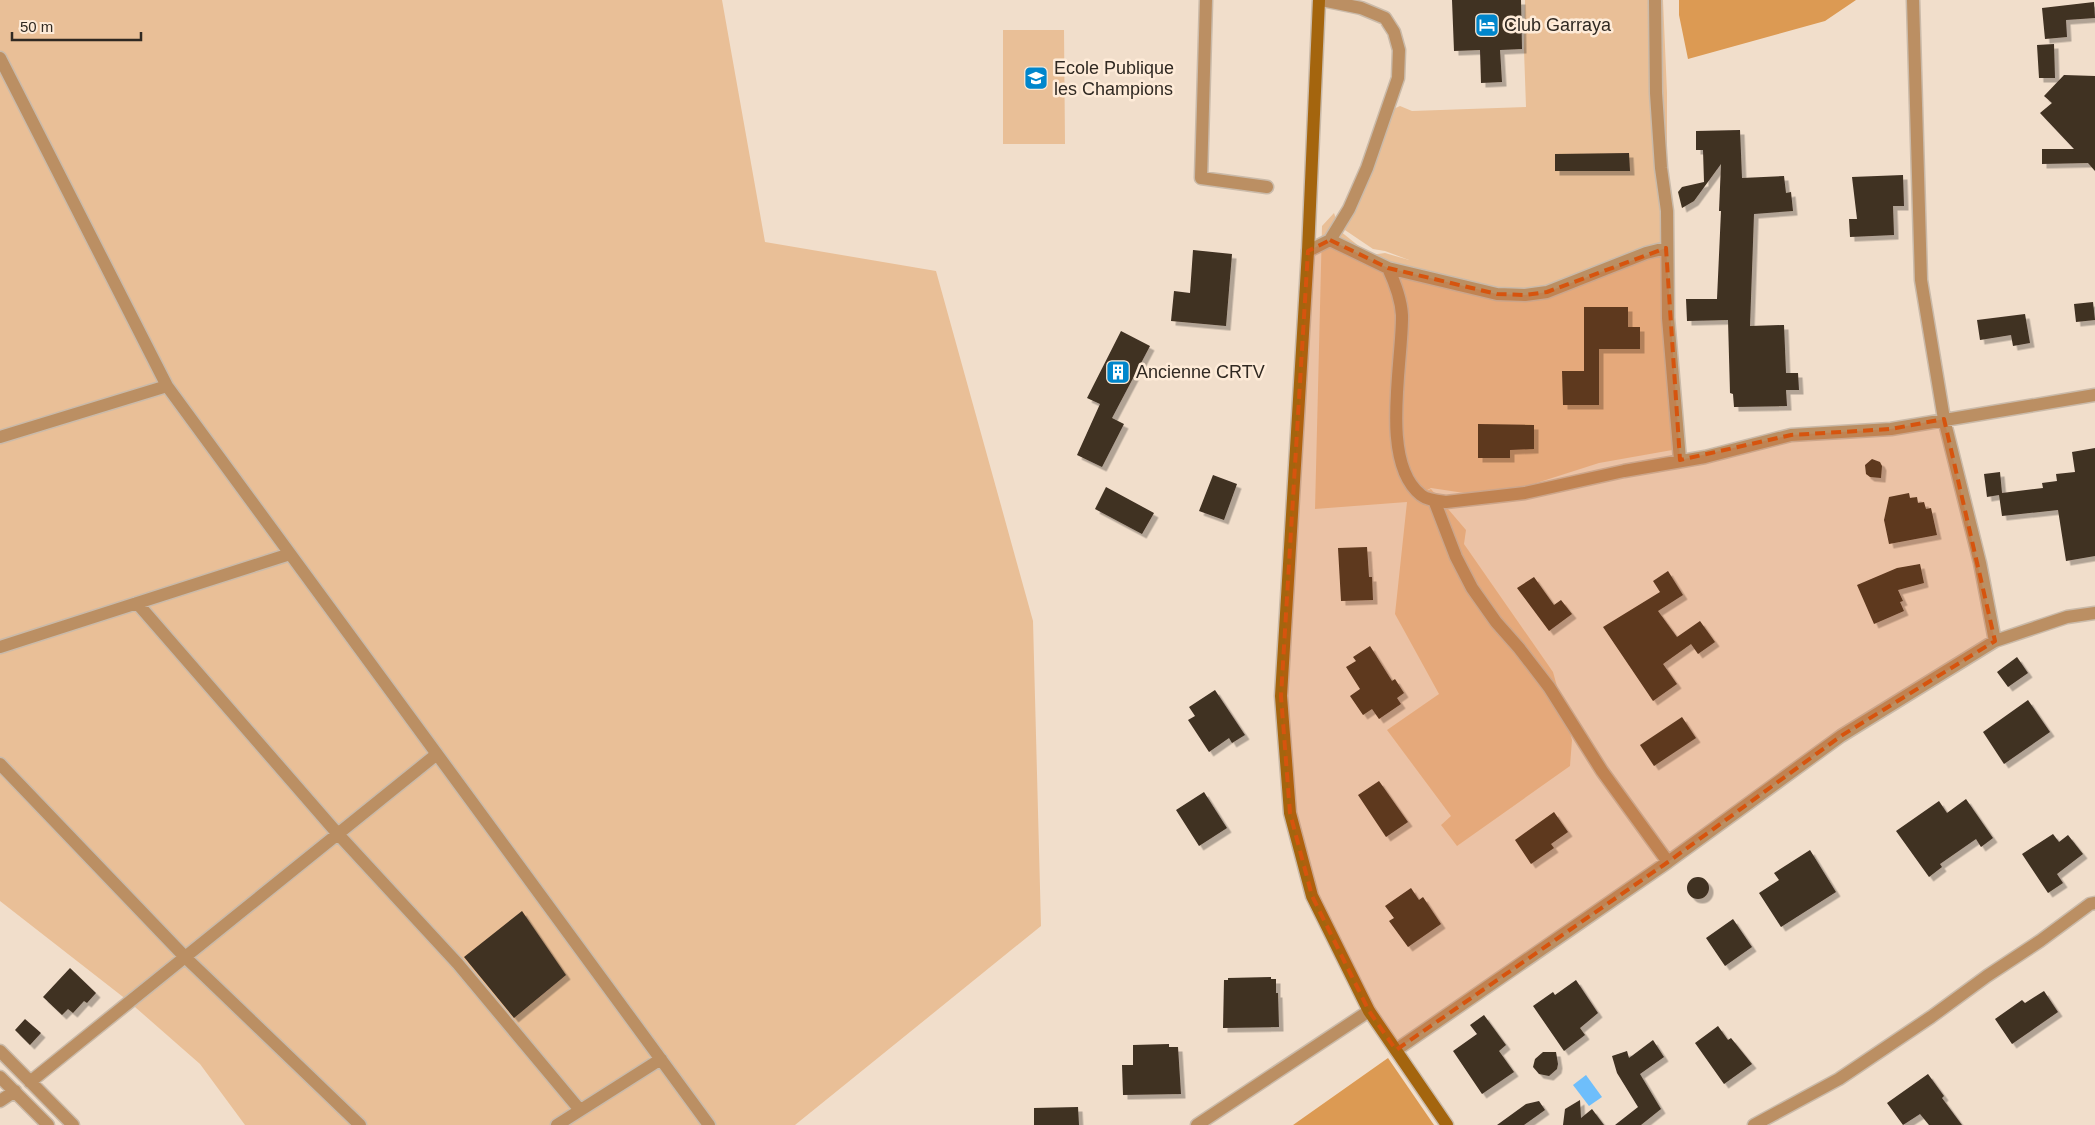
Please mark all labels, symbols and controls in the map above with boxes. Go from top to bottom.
scale bar [12,10,141,42]
hotel icon: Club Garraya [1474,12,1500,38]
place label: Club Garraya [1504,15,1612,35]
text: 50 m [20,18,53,35]
place label: Ecole Publique les Champions [1054,58,1174,99]
school or university icon: Ecole Publique les Champions [1023,65,1049,91]
building icon: Ancienne CRTV [1105,359,1131,385]
place label: Ancienne CRTV [1136,362,1265,382]

